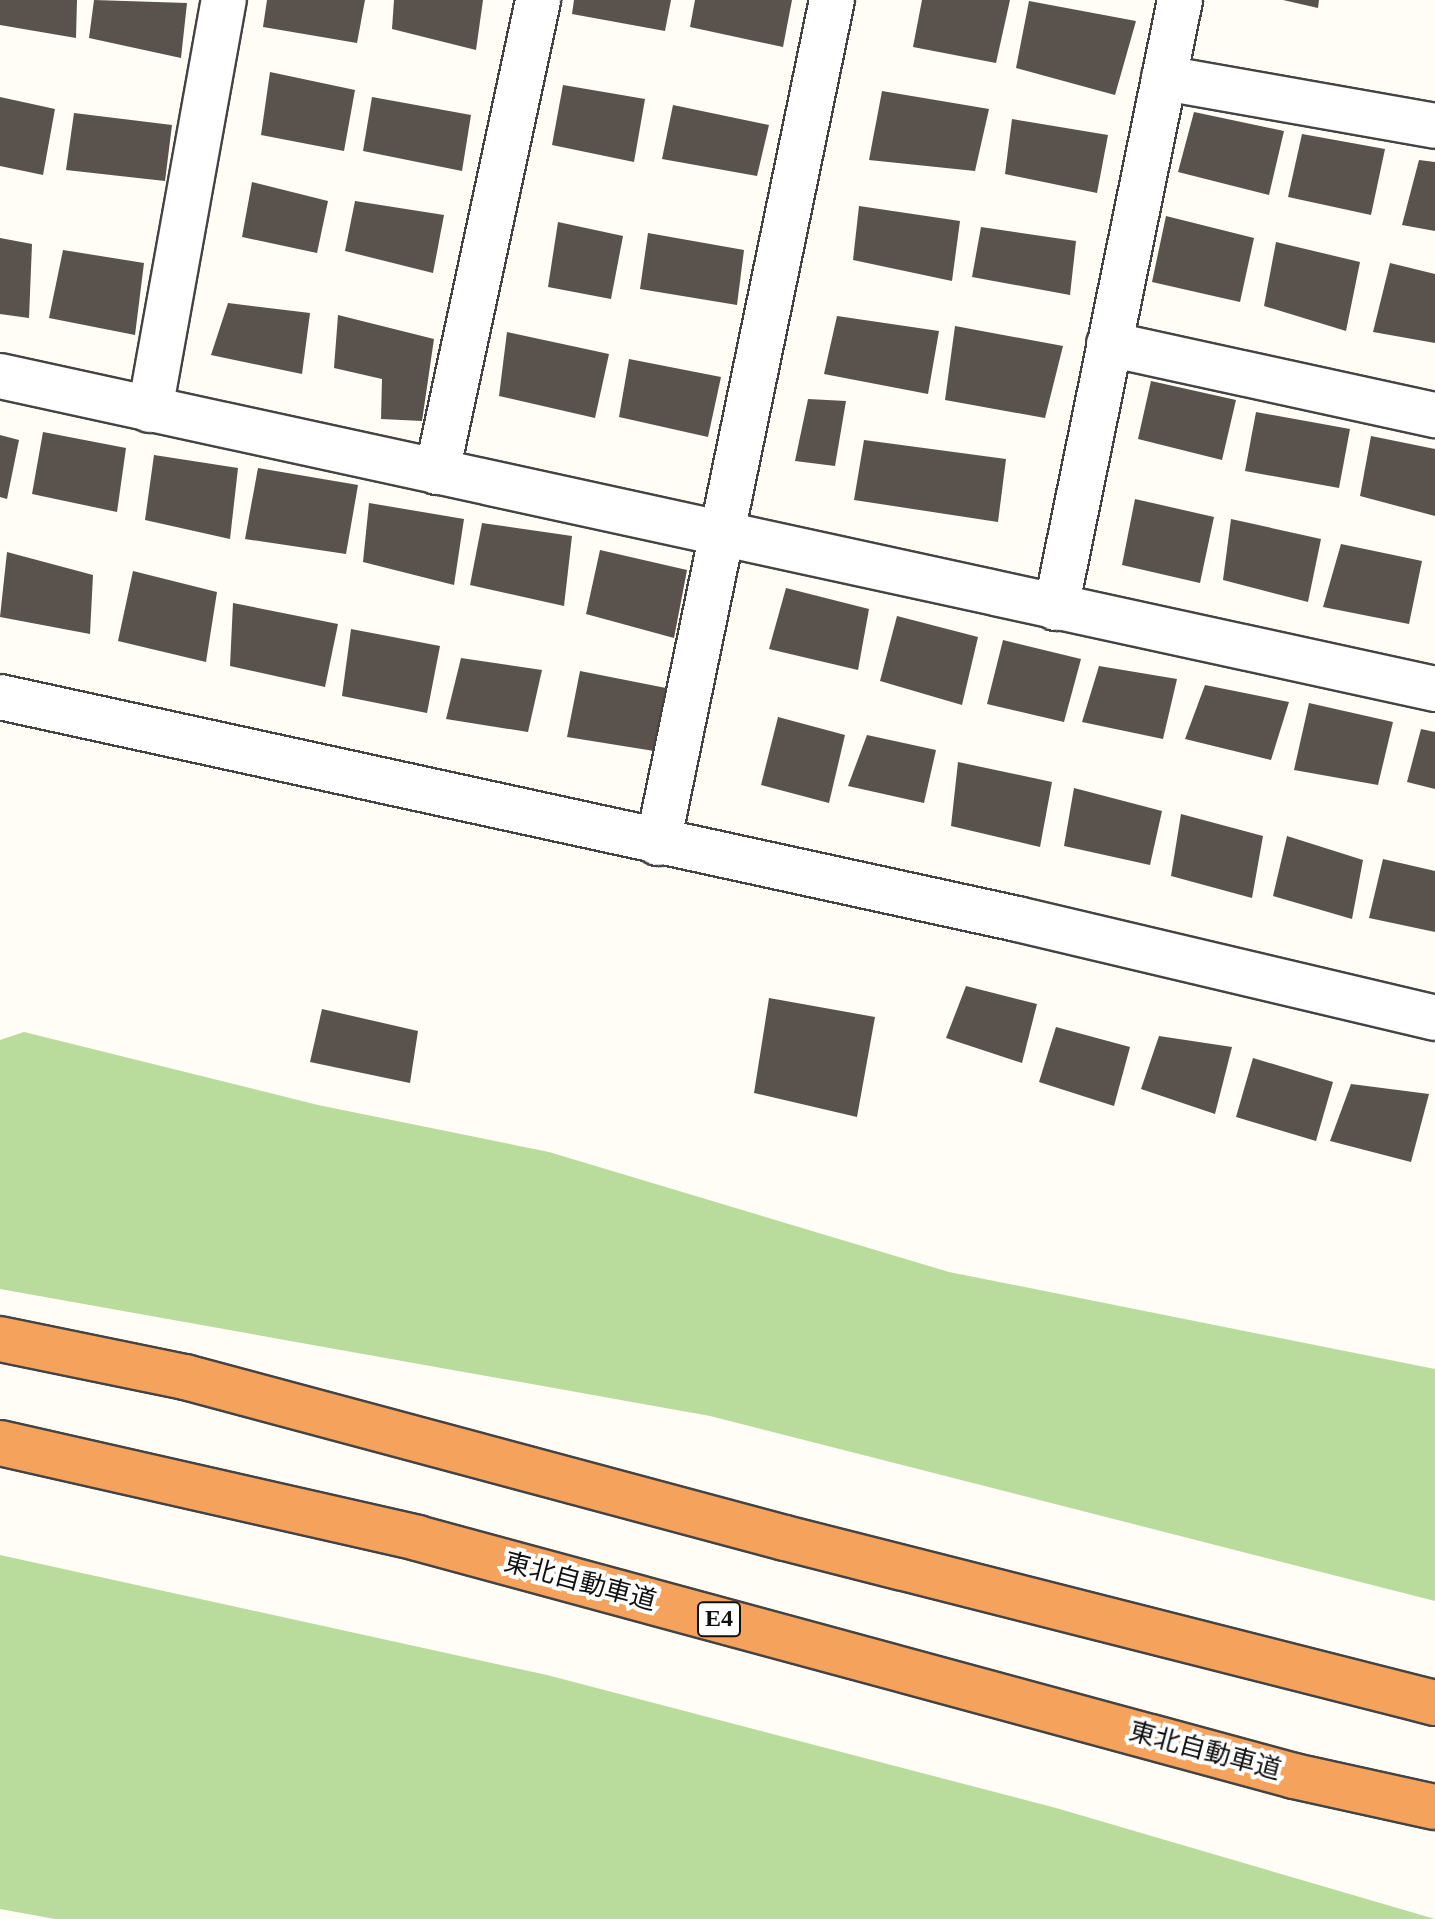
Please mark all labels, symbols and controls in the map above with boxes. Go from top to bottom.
street label: 東北自動車道 [501,1547,659,1617]
road number: E4 [695,1599,743,1639]
street label: 東北自動車道 [1126,1716,1284,1786]

